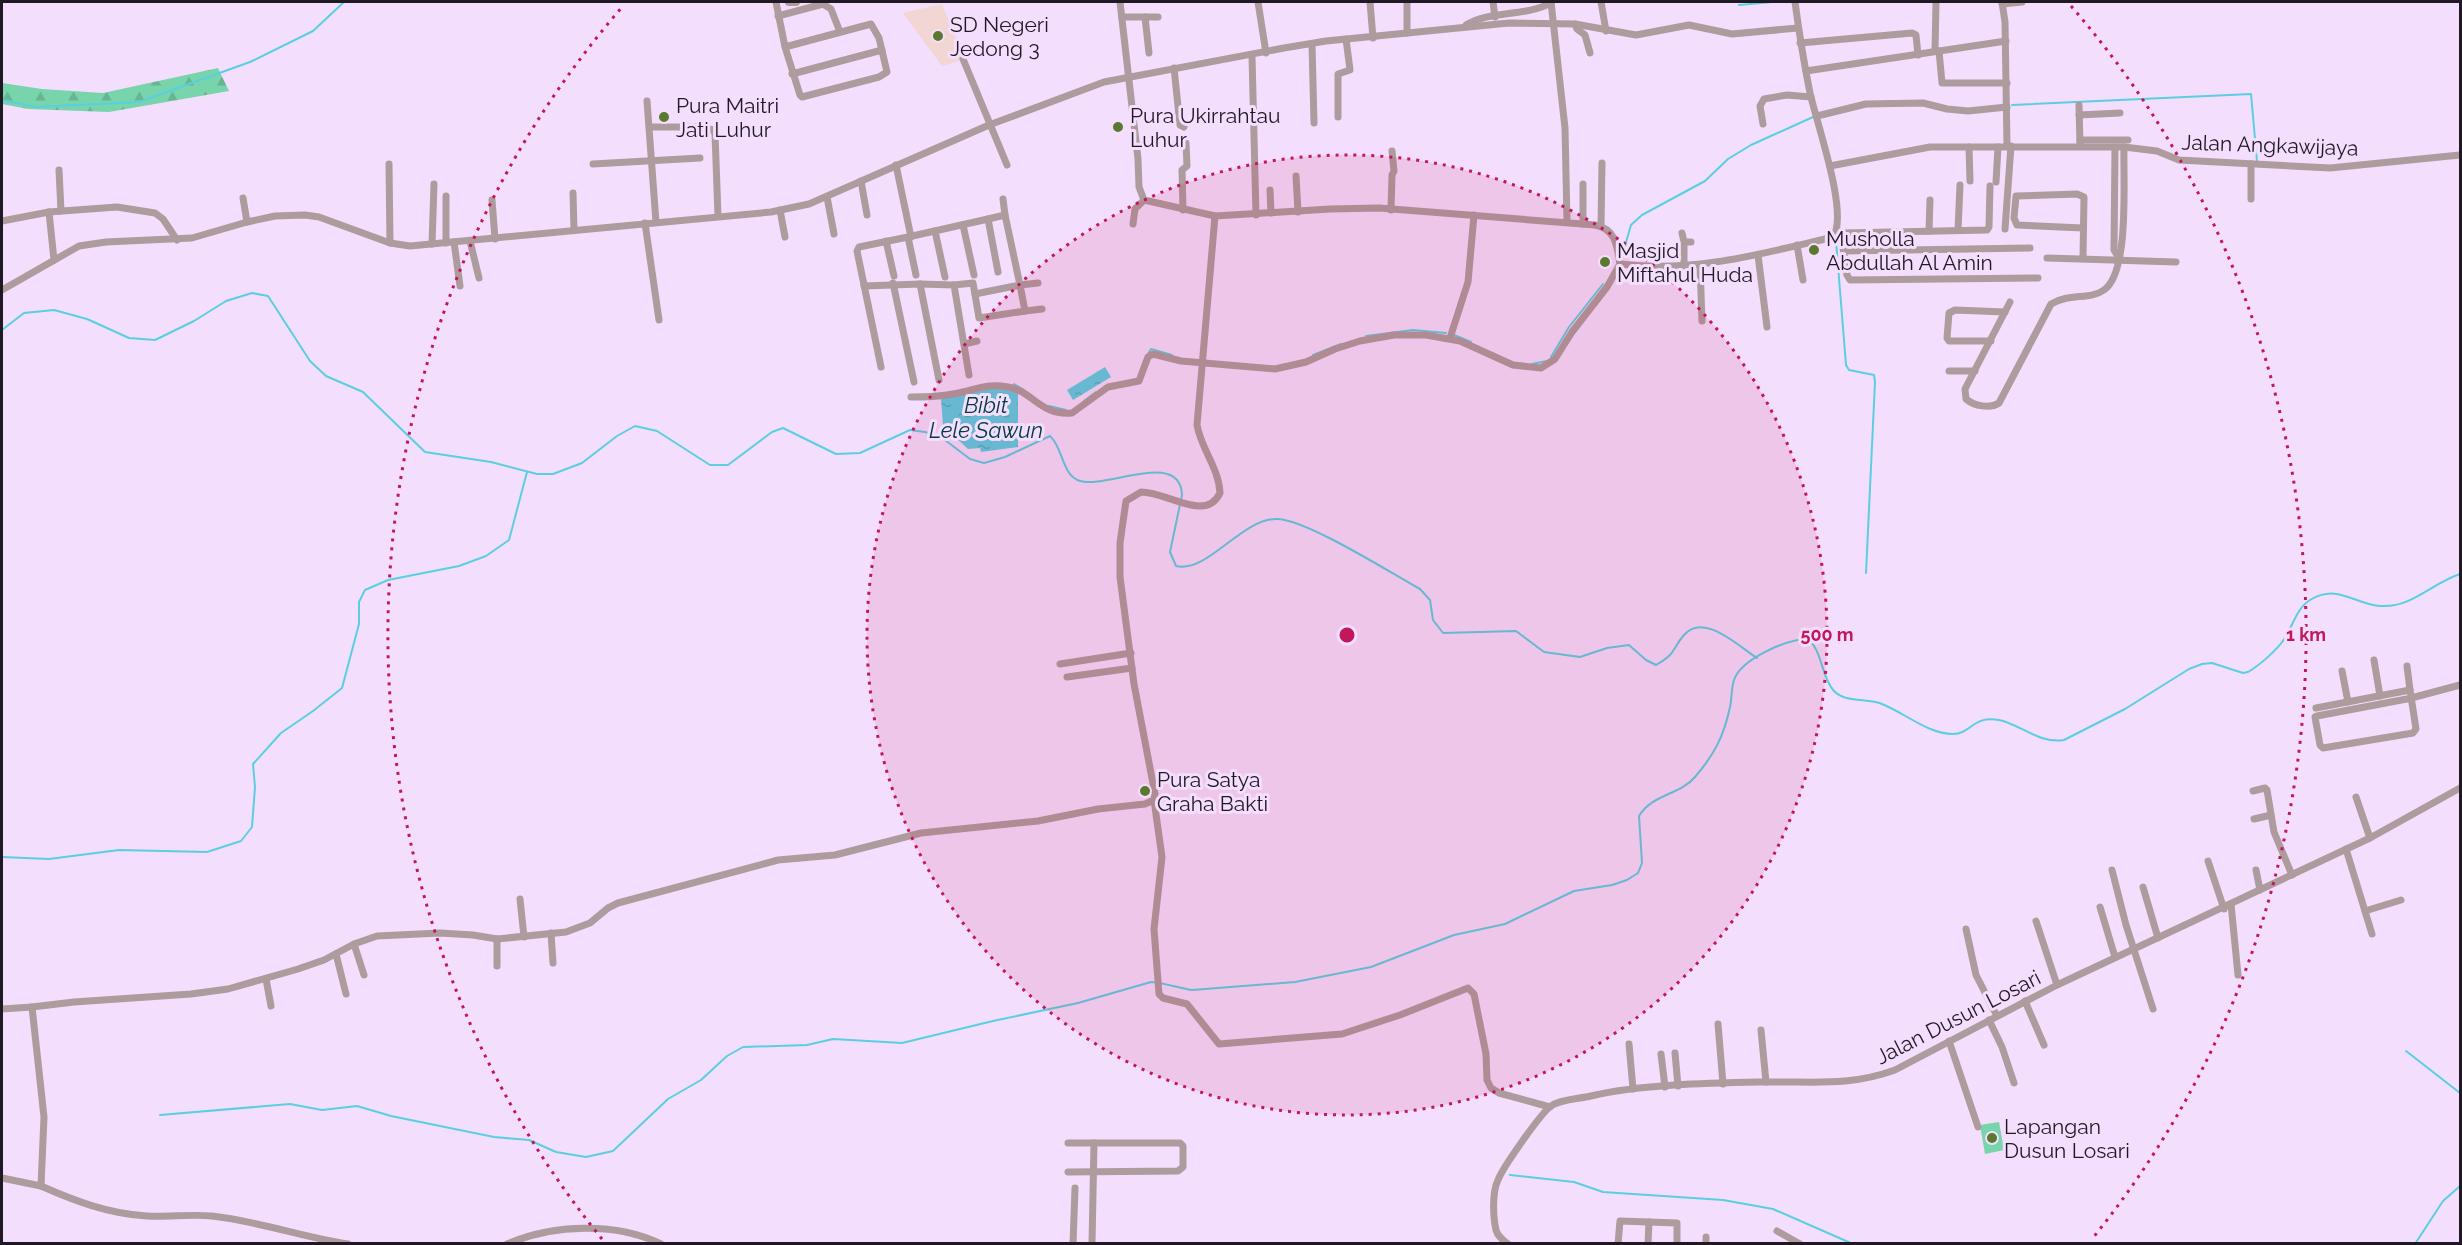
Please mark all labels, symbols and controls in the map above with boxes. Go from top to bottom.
place label: SD Negeri Jedong 3 [950,12,1049,61]
marker: SD Negeri Jedong 3 [931,29,945,43]
place label: Pura Maitri Jati Luhur [676,93,779,142]
place label: Pura Ukirrahtau Luhur [1130,103,1280,152]
marker: Pura Maitri Jati Luhur [657,110,671,124]
marker: Pura Ukirrahtau Luhur [1111,120,1125,134]
street label: Jalan Angkawijaya [2181,129,2359,161]
place label: Musholla Abdullah Al Amin [1826,226,1993,275]
place label: Masjid Miftahul Huda [1617,238,1753,287]
marker: Musholla Abdullah Al Amin [1807,243,1821,257]
marker: Masjid Miftahul Huda [1598,255,1612,269]
water label: Bibit Lele Sawun [929,392,1043,443]
text: 500 m [1800,624,1854,645]
text: 1 km [2286,624,2326,645]
centre of rings [1337,625,1357,645]
place label: Pura Satya Graha Bakti [1157,767,1268,816]
marker: Pura Satya Graha Bakti [1138,784,1152,798]
street label: Jalan Dusun Losari [1871,965,2045,1069]
place label: Lapangan Dusun Losari [2004,1114,2130,1163]
marker: Lapangan Dusun Losari [1985,1131,1999,1145]

